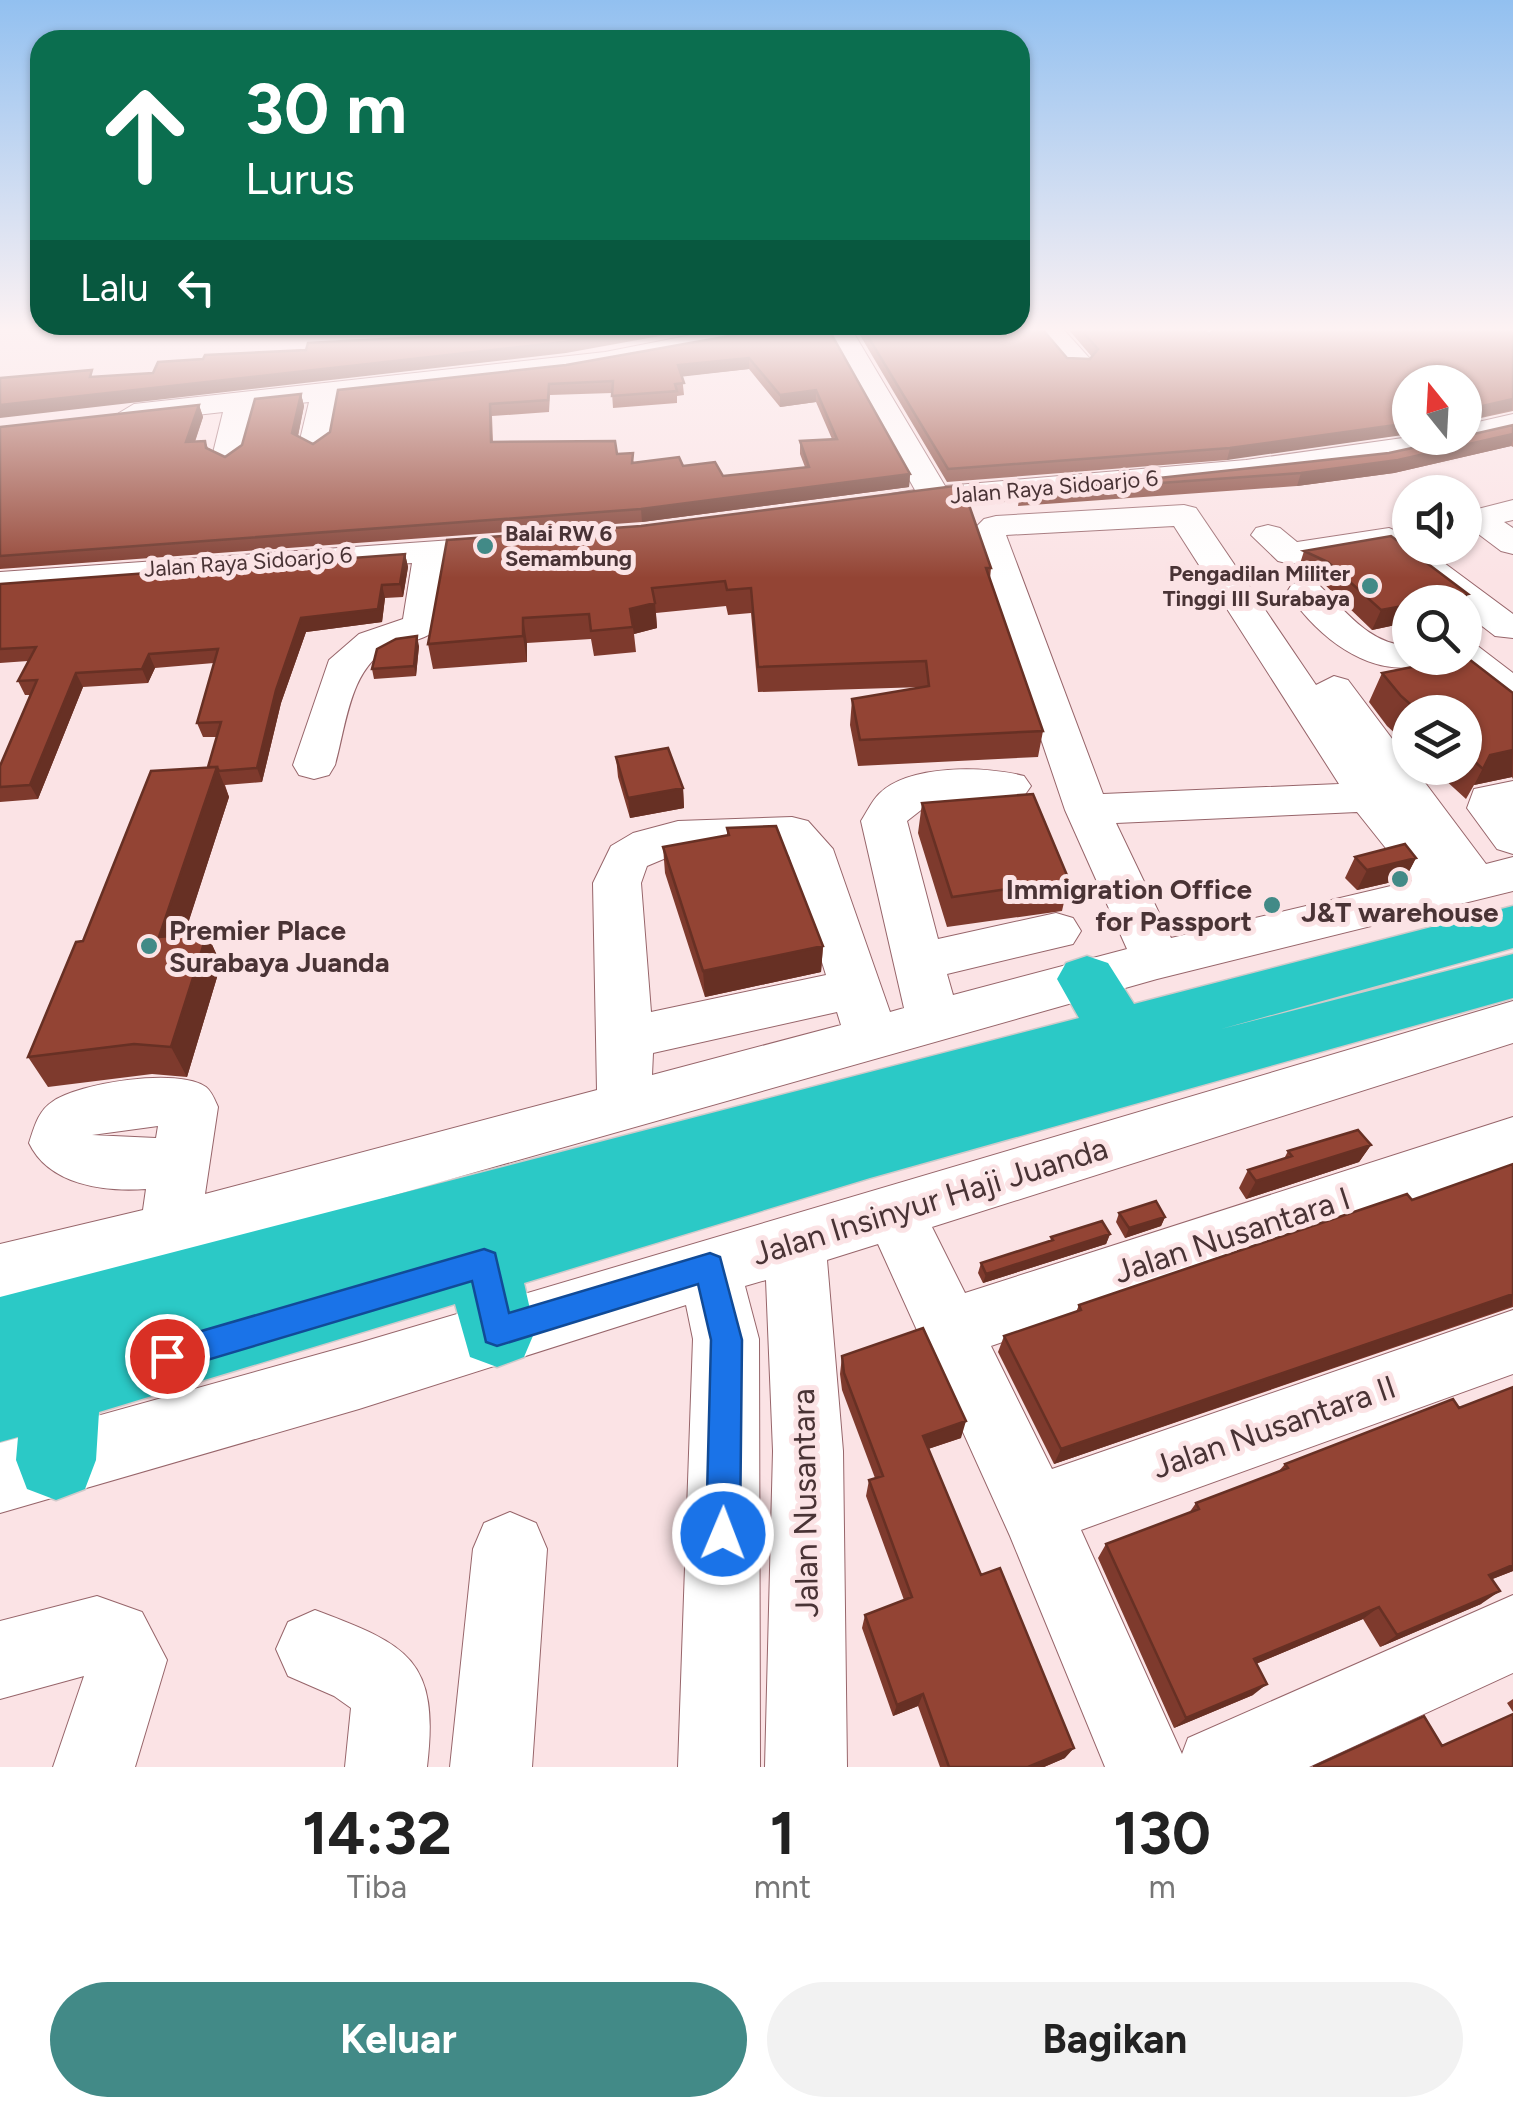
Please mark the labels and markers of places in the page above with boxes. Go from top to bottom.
place label: Balai RW 6 Semambung [505,520,632,572]
marker: Balai RW 6 Semambung [474,535,496,557]
place label: Pengadilan Militer Tinggi III Surabaya [1163,560,1351,612]
marker: Pengadilan Militer Tinggi III Surabaya [1359,575,1381,597]
marker: J&T warehouse [1389,868,1411,890]
place label: Immigration Office for Passport [1006,872,1252,938]
marker: Immigration Office for Passport [1261,894,1283,916]
place label: J&T warehouse [1301,895,1499,929]
place label: Premier Place Surabaya Juanda [169,913,390,979]
marker: Premier Place Surabaya Juanda [138,935,160,957]
pin [125,1314,210,1399]

